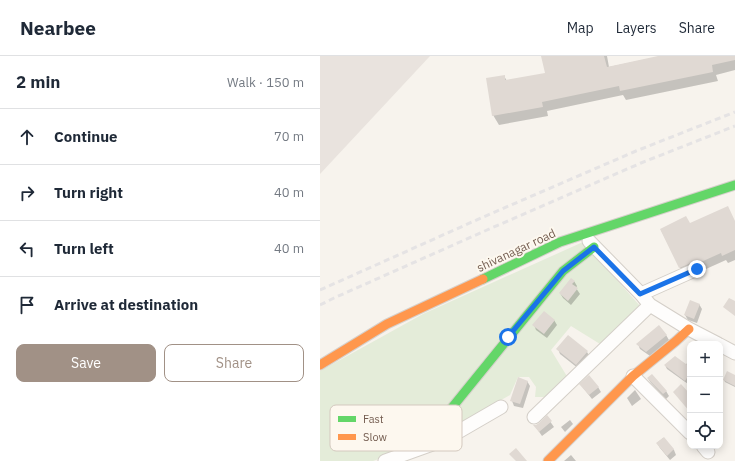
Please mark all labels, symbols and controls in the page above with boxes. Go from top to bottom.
text: Nearbee [20,16,96,40]
text: Map [567,19,594,37]
text: Layers [616,19,657,37]
text: Share [679,19,715,37]
text: 2 min [16,71,60,93]
text: Walk · 150 m [227,74,304,91]
icon: ahead [16,126,38,148]
text: Continue [54,127,118,146]
text: 70 m [274,128,304,145]
icon: right [16,182,38,204]
text: Turn right [54,183,123,202]
text: 40 m [274,184,304,201]
street label: shivanagar road [474,225,558,275]
icon: left [16,238,38,260]
text: Turn left [54,239,114,258]
text: 40 m [274,240,304,257]
route end [688,260,706,278]
icon: arrive [16,294,38,316]
text: Arrive at destination [54,295,198,314]
route start [499,328,517,346]
map controls [687,341,723,449]
button: + [687,341,723,377]
button: Save [16,344,156,382]
button: Share [164,344,304,382]
button: − [687,377,723,413]
legend [330,405,462,451]
text: Fast [363,412,384,426]
button: locate [687,413,723,449]
text: Slow [363,430,387,444]

